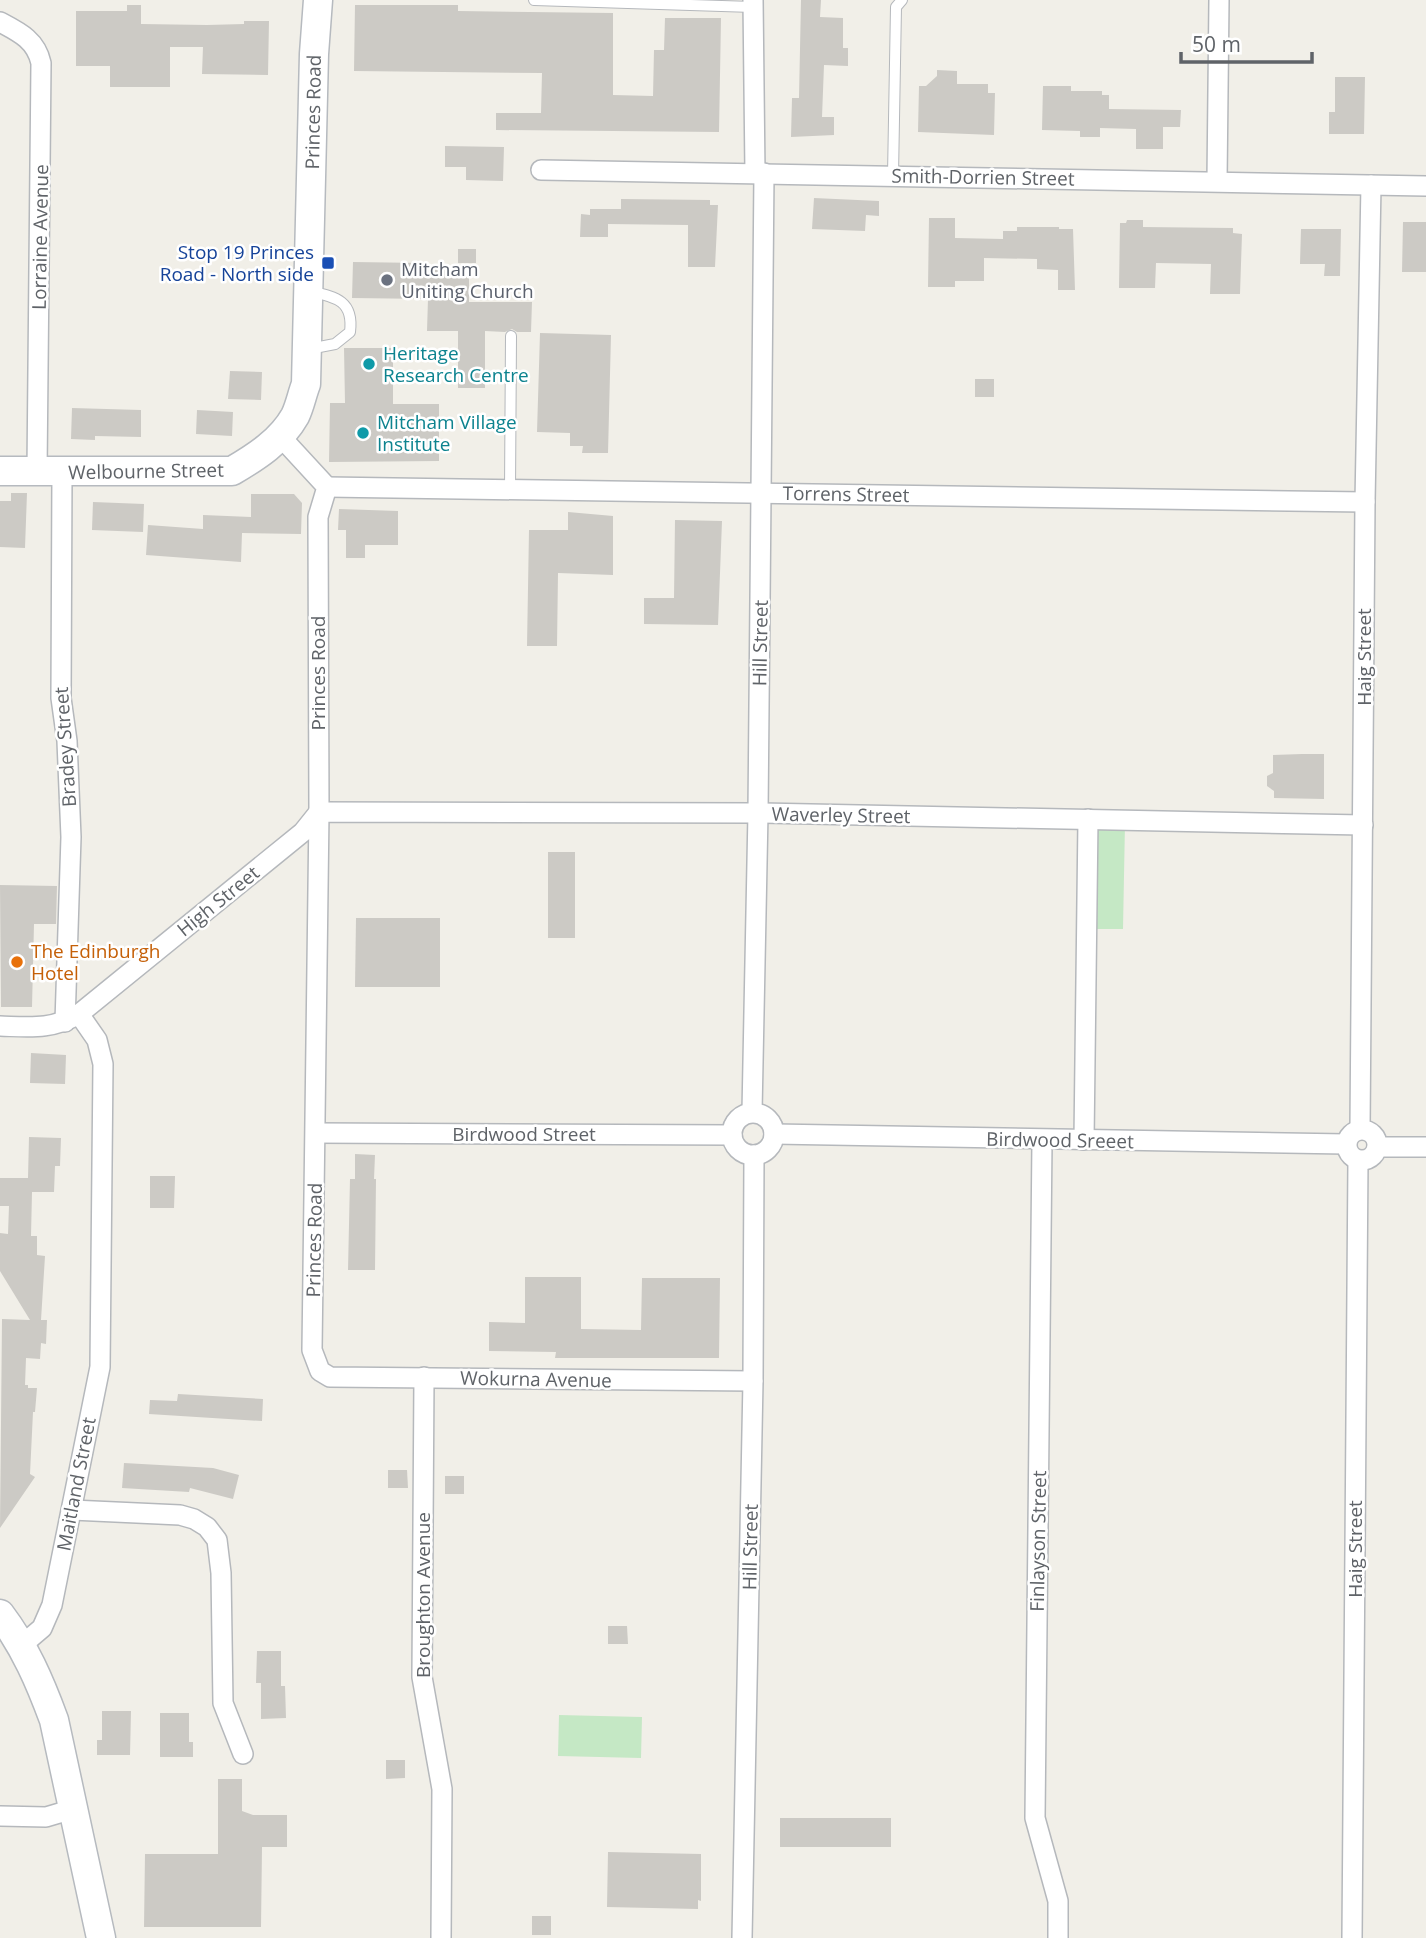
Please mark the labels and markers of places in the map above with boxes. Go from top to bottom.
place label: Stop 19 Princes Road - North side [160,239,314,287]
marker: Stop 19 Princes Road - North side [320,255,336,271]
place label: Mitcham Uniting Church [401,256,534,304]
marker: Mitcham Uniting Church [379,272,395,288]
place label: Heritage Research Centre [383,340,529,388]
marker: Heritage Research Centre [361,356,377,372]
place label: Mitcham Village Institute [377,409,517,457]
marker: Mitcham Village Institute [355,425,371,441]
place label: The Edinburgh Hotel [31,938,160,986]
marker: The Edinburgh Hotel [9,954,25,970]

